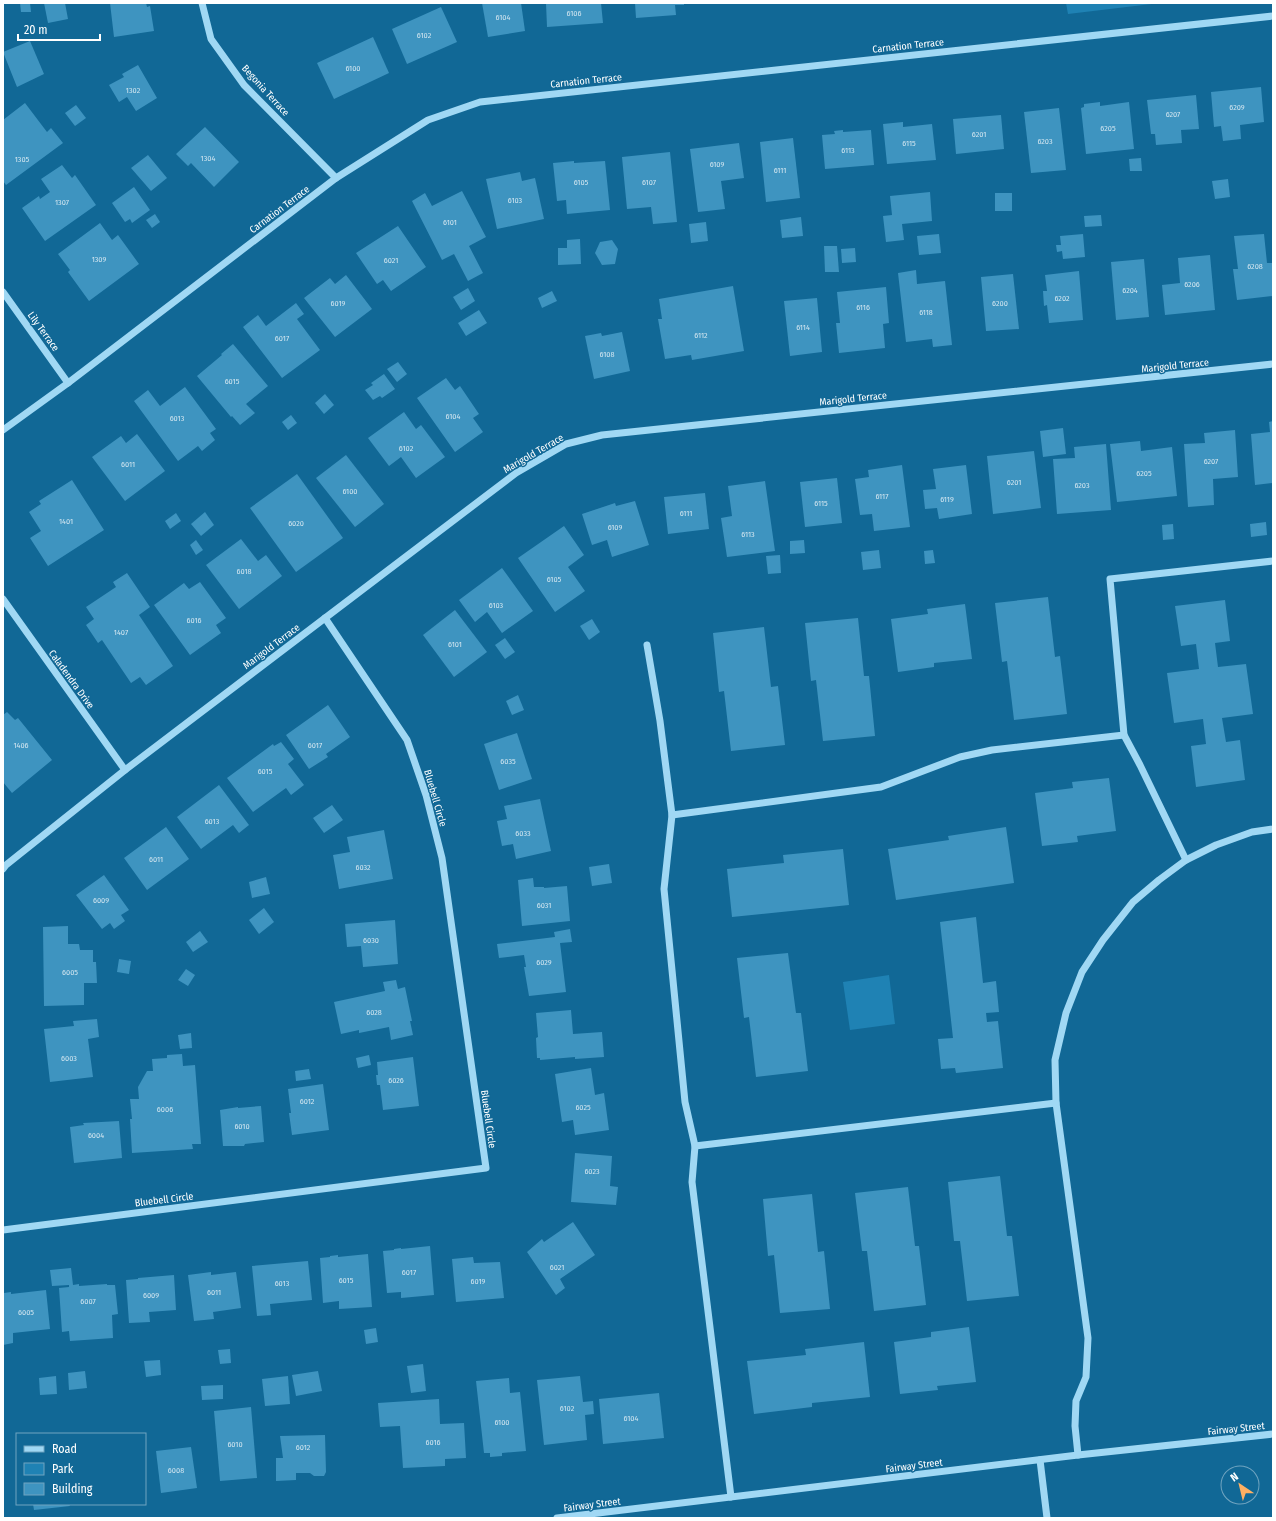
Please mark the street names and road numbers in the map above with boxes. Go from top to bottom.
street label: Carnation Terrace [872,36,945,56]
street label: Begonia Terrace [239,63,291,119]
street label: Carnation Terrace [550,71,623,91]
street label: Carnation Terrace [247,183,312,236]
street label: Lily Terrace [25,309,62,354]
street label: Marigold Terrace [1141,356,1209,376]
street label: Marigold Terrace [819,389,887,409]
street label: Marigold Terrace [501,432,566,476]
street label: Marigold Terrace [241,622,302,672]
street label: Caladendra Drive [46,648,97,711]
street label: Bluebell Circle [421,768,449,828]
street label: Bluebell Circle [478,1089,498,1149]
street label: Bluebell Circle [134,1190,194,1210]
street label: Fairway Street [1207,1420,1266,1438]
street label: Fairway Street [885,1456,944,1475]
street label: Fairway Street [563,1495,622,1514]

